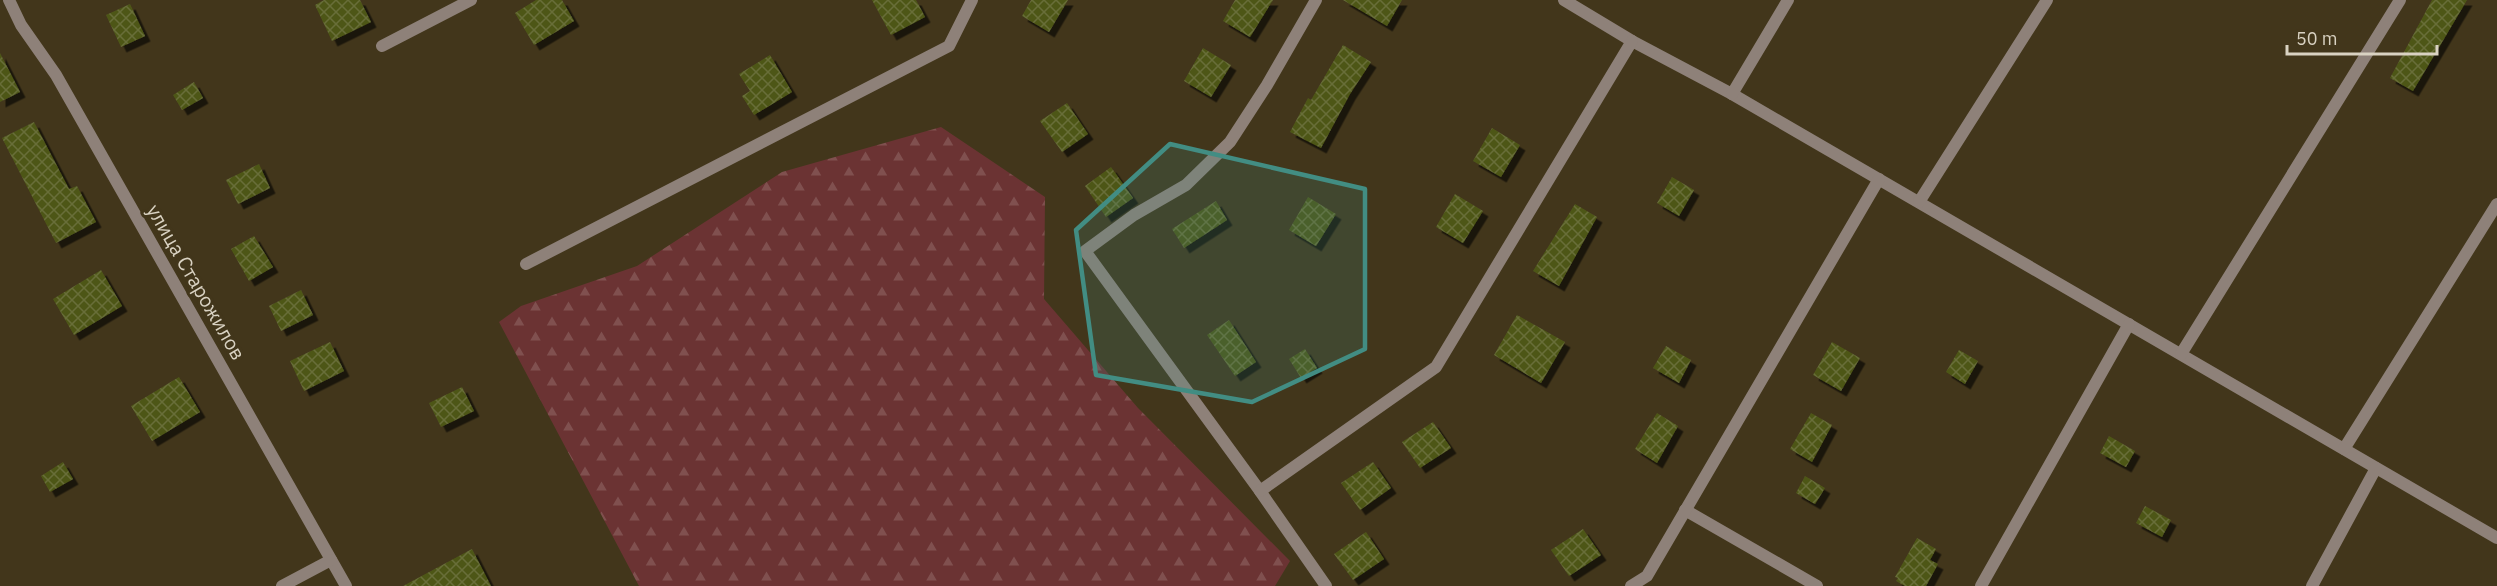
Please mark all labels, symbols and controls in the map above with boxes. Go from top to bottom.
scale bar [2287,18,2437,56]
text: 50 m [2296,27,2338,50]
street label: улица Старожилов [141,199,252,365]

